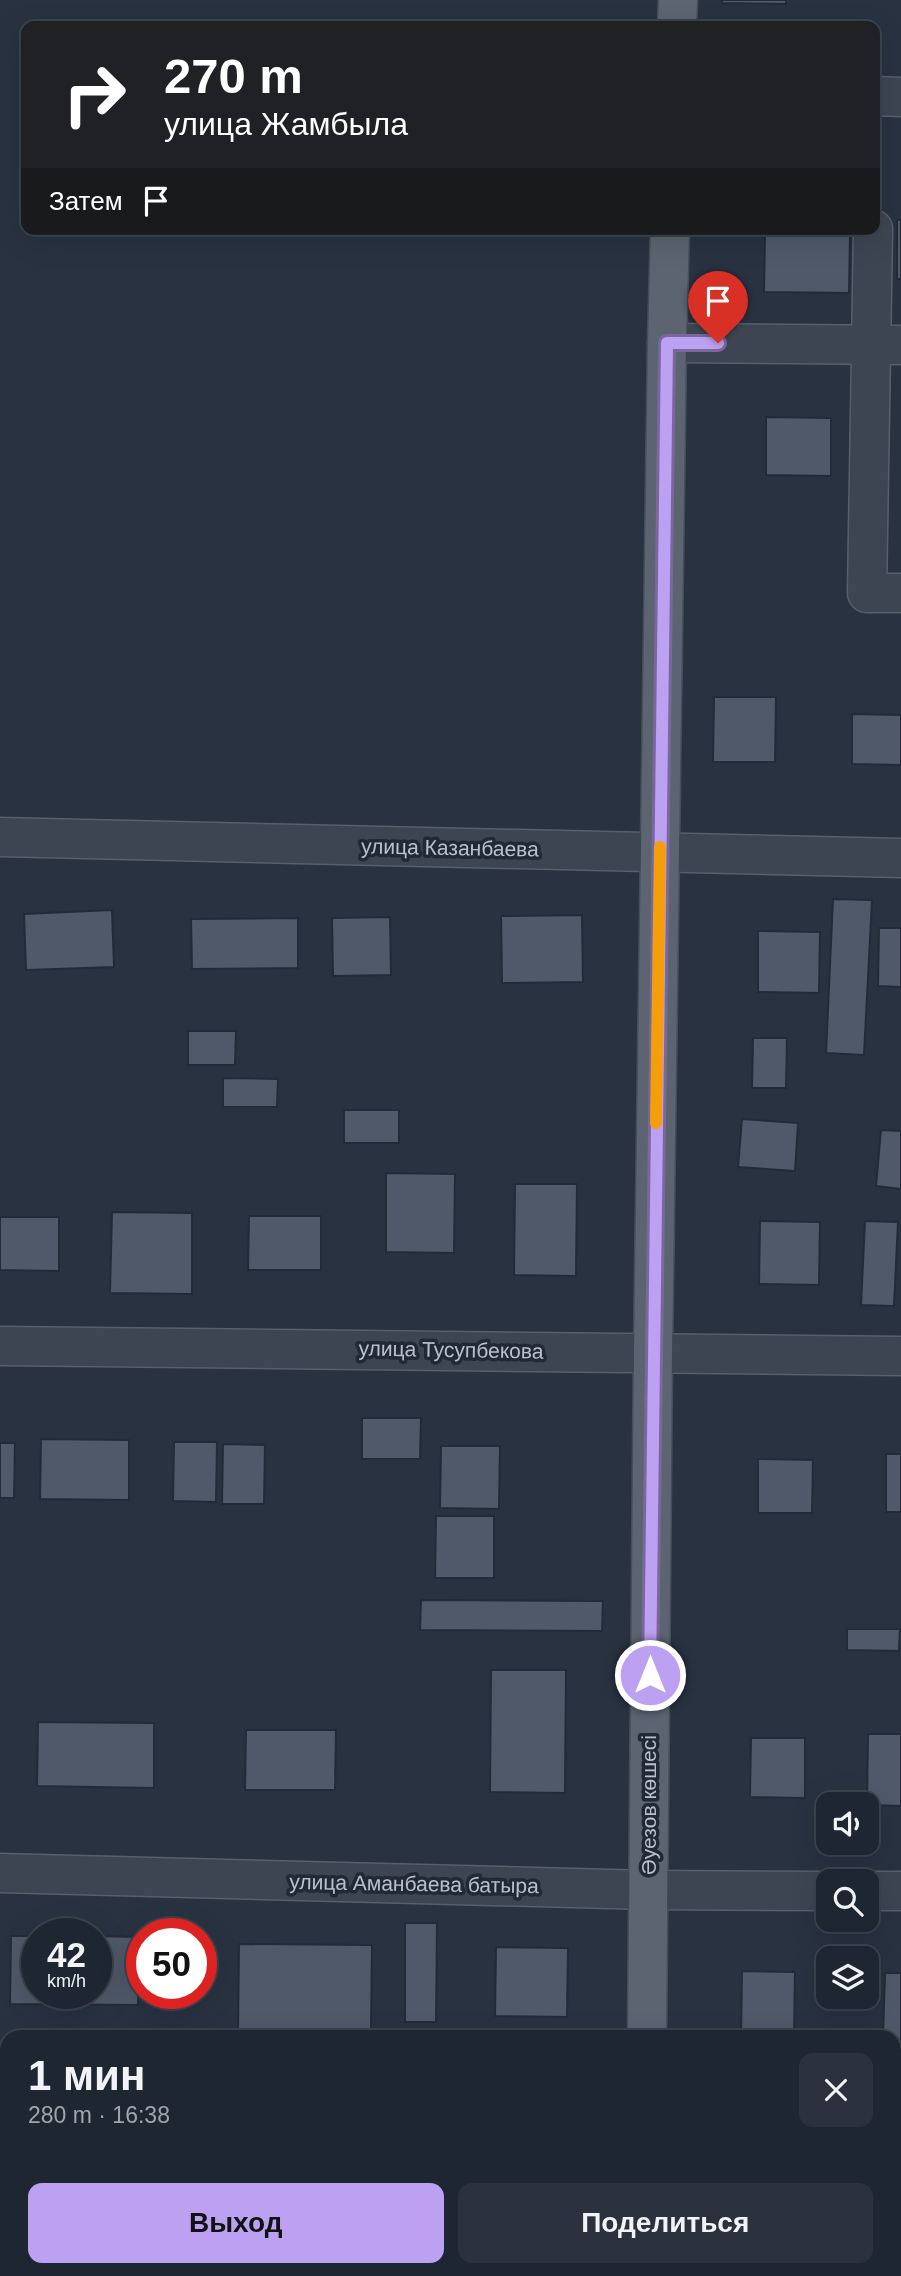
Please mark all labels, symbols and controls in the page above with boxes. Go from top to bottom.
icon: right [49,49,140,140]
text: 270 m [164,49,303,103]
text: улица Жамбыла [164,106,408,142]
icon: arrive [137,182,175,220]
text: Затем [49,186,123,216]
pin [688,271,748,343]
icon: arrive [699,282,737,320]
street label: улица Казанбаева [361,834,539,861]
street label: улица Тусупбекова [358,1336,544,1363]
position arrow [613,1638,687,1712]
street label: Әуезов көшесі [637,1735,660,1875]
map controls [816,1792,879,2009]
button: sound [816,1792,879,1855]
button: search [816,1869,879,1932]
street label: улица Аманбаева батыра [289,1870,539,1897]
speed limit sign: 50 [126,1918,217,2009]
text: 42 [47,1935,86,1974]
button: layers [816,1946,879,2009]
text: km/h [47,1971,86,1991]
text: 1 мин [28,2052,145,2099]
button: close [799,2053,873,2127]
text: 280 m · 16:38 [28,2102,170,2128]
button: Выход [28,2183,444,2263]
button: Поделиться [458,2183,873,2263]

